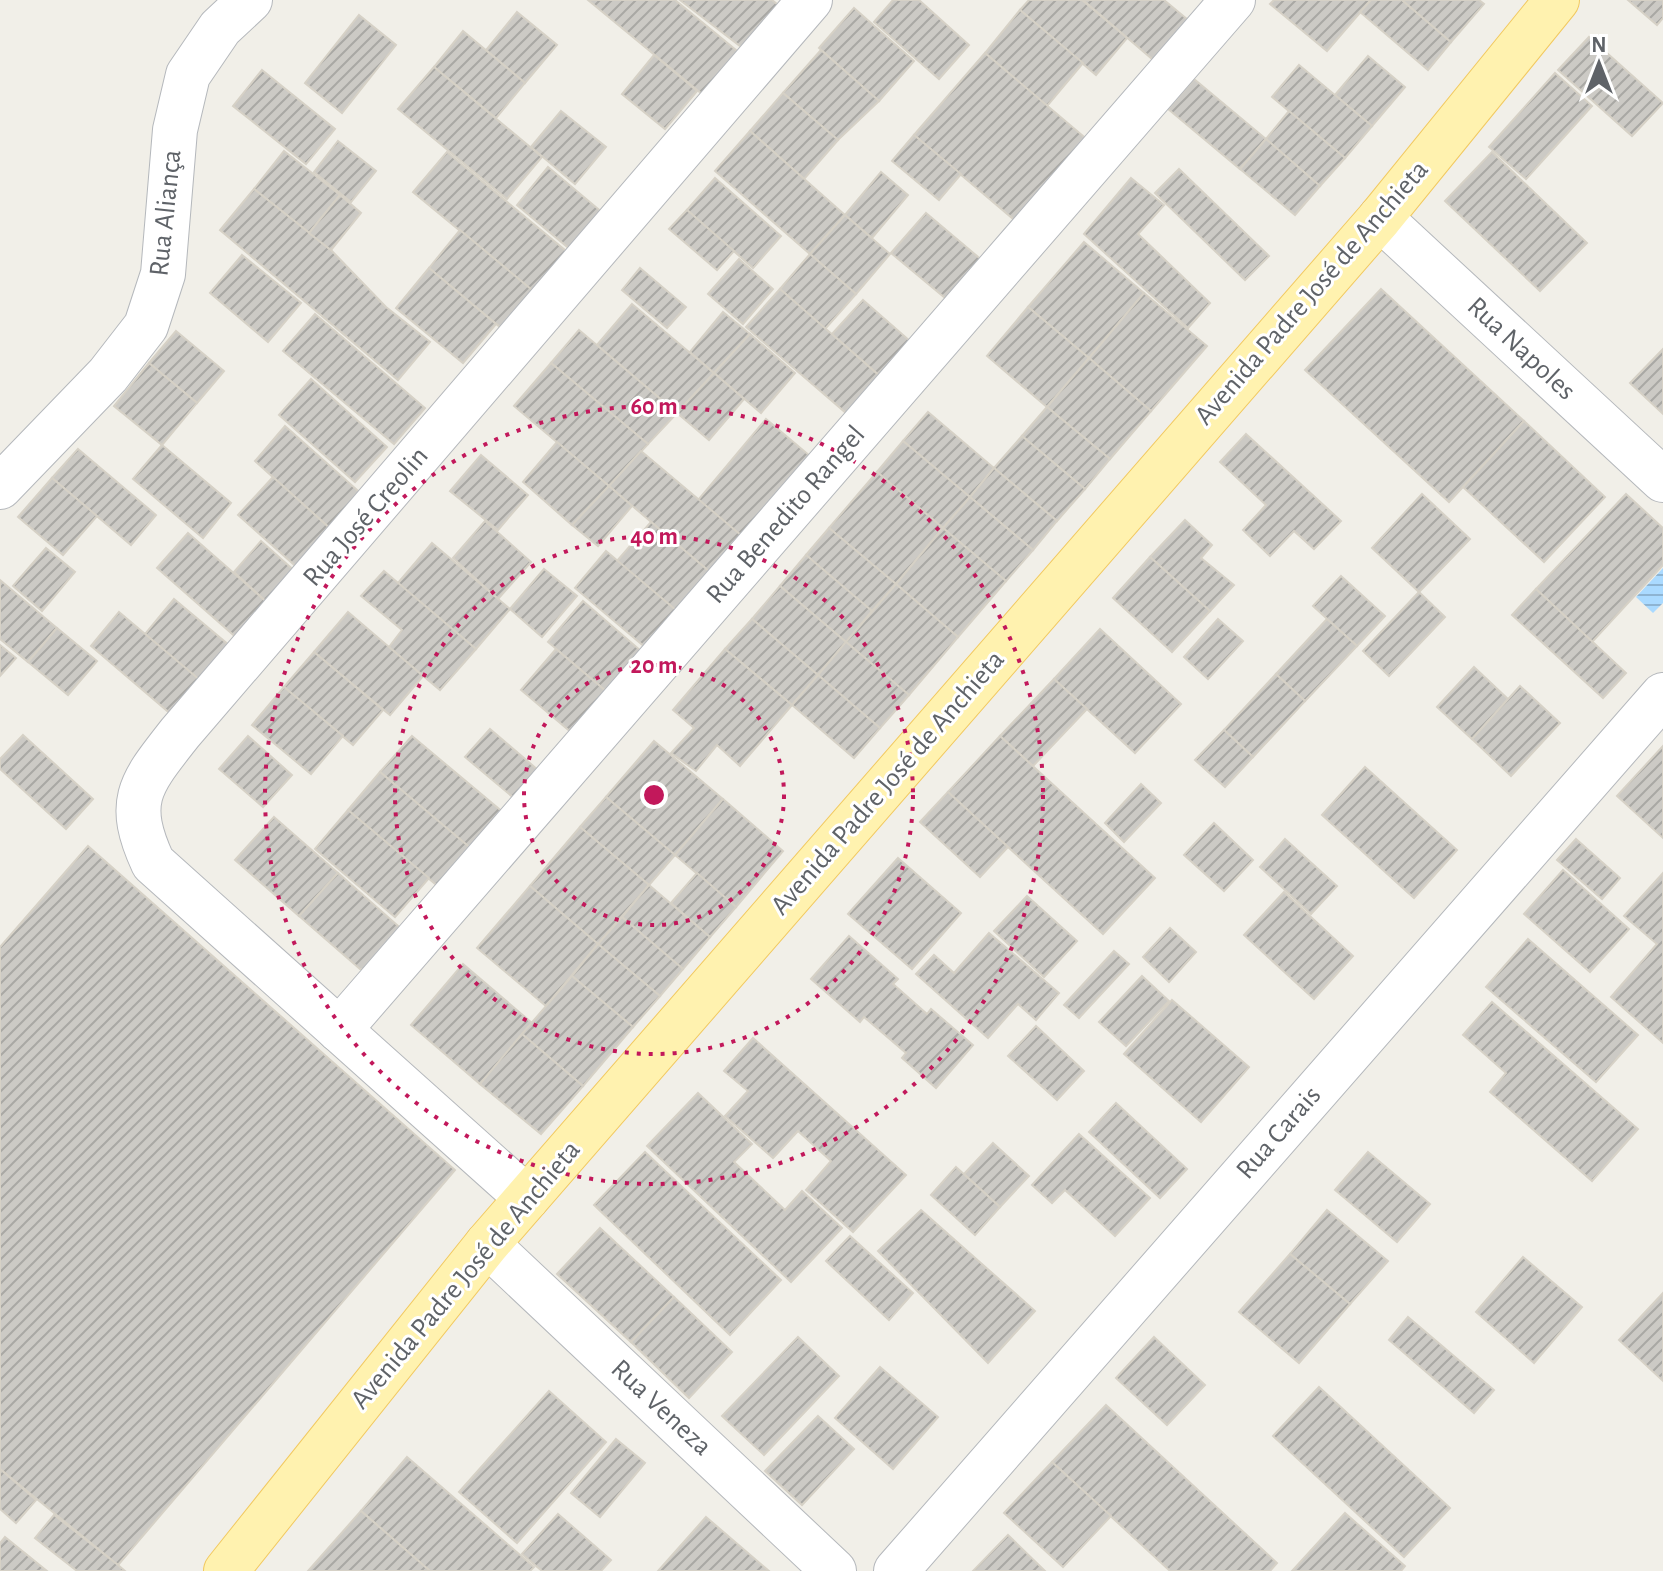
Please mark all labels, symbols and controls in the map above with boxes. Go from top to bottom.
north arrow [1559,24,1639,104]
text: N [1591,34,1607,56]
street label: Rua Aliança [145,148,187,278]
street label: Avenida Padre José de Anchieta [1190,155,1434,431]
street label: Rua Napoles [1462,292,1580,406]
text: 60 m [630,395,678,419]
street label: Rua Benedito Rangel [701,421,871,609]
street label: Rua José Creolin [298,442,434,592]
text: 40 m [630,525,678,549]
street label: Avenida Padre José de Anchieta [766,645,1010,921]
text: 20 m [631,654,677,678]
centre of rings [640,781,668,809]
street label: Rua Carais [1231,1081,1327,1185]
street label: Avenida Padre José de Anchieta [346,1136,586,1414]
street label: Rua Veneza [605,1355,717,1461]

